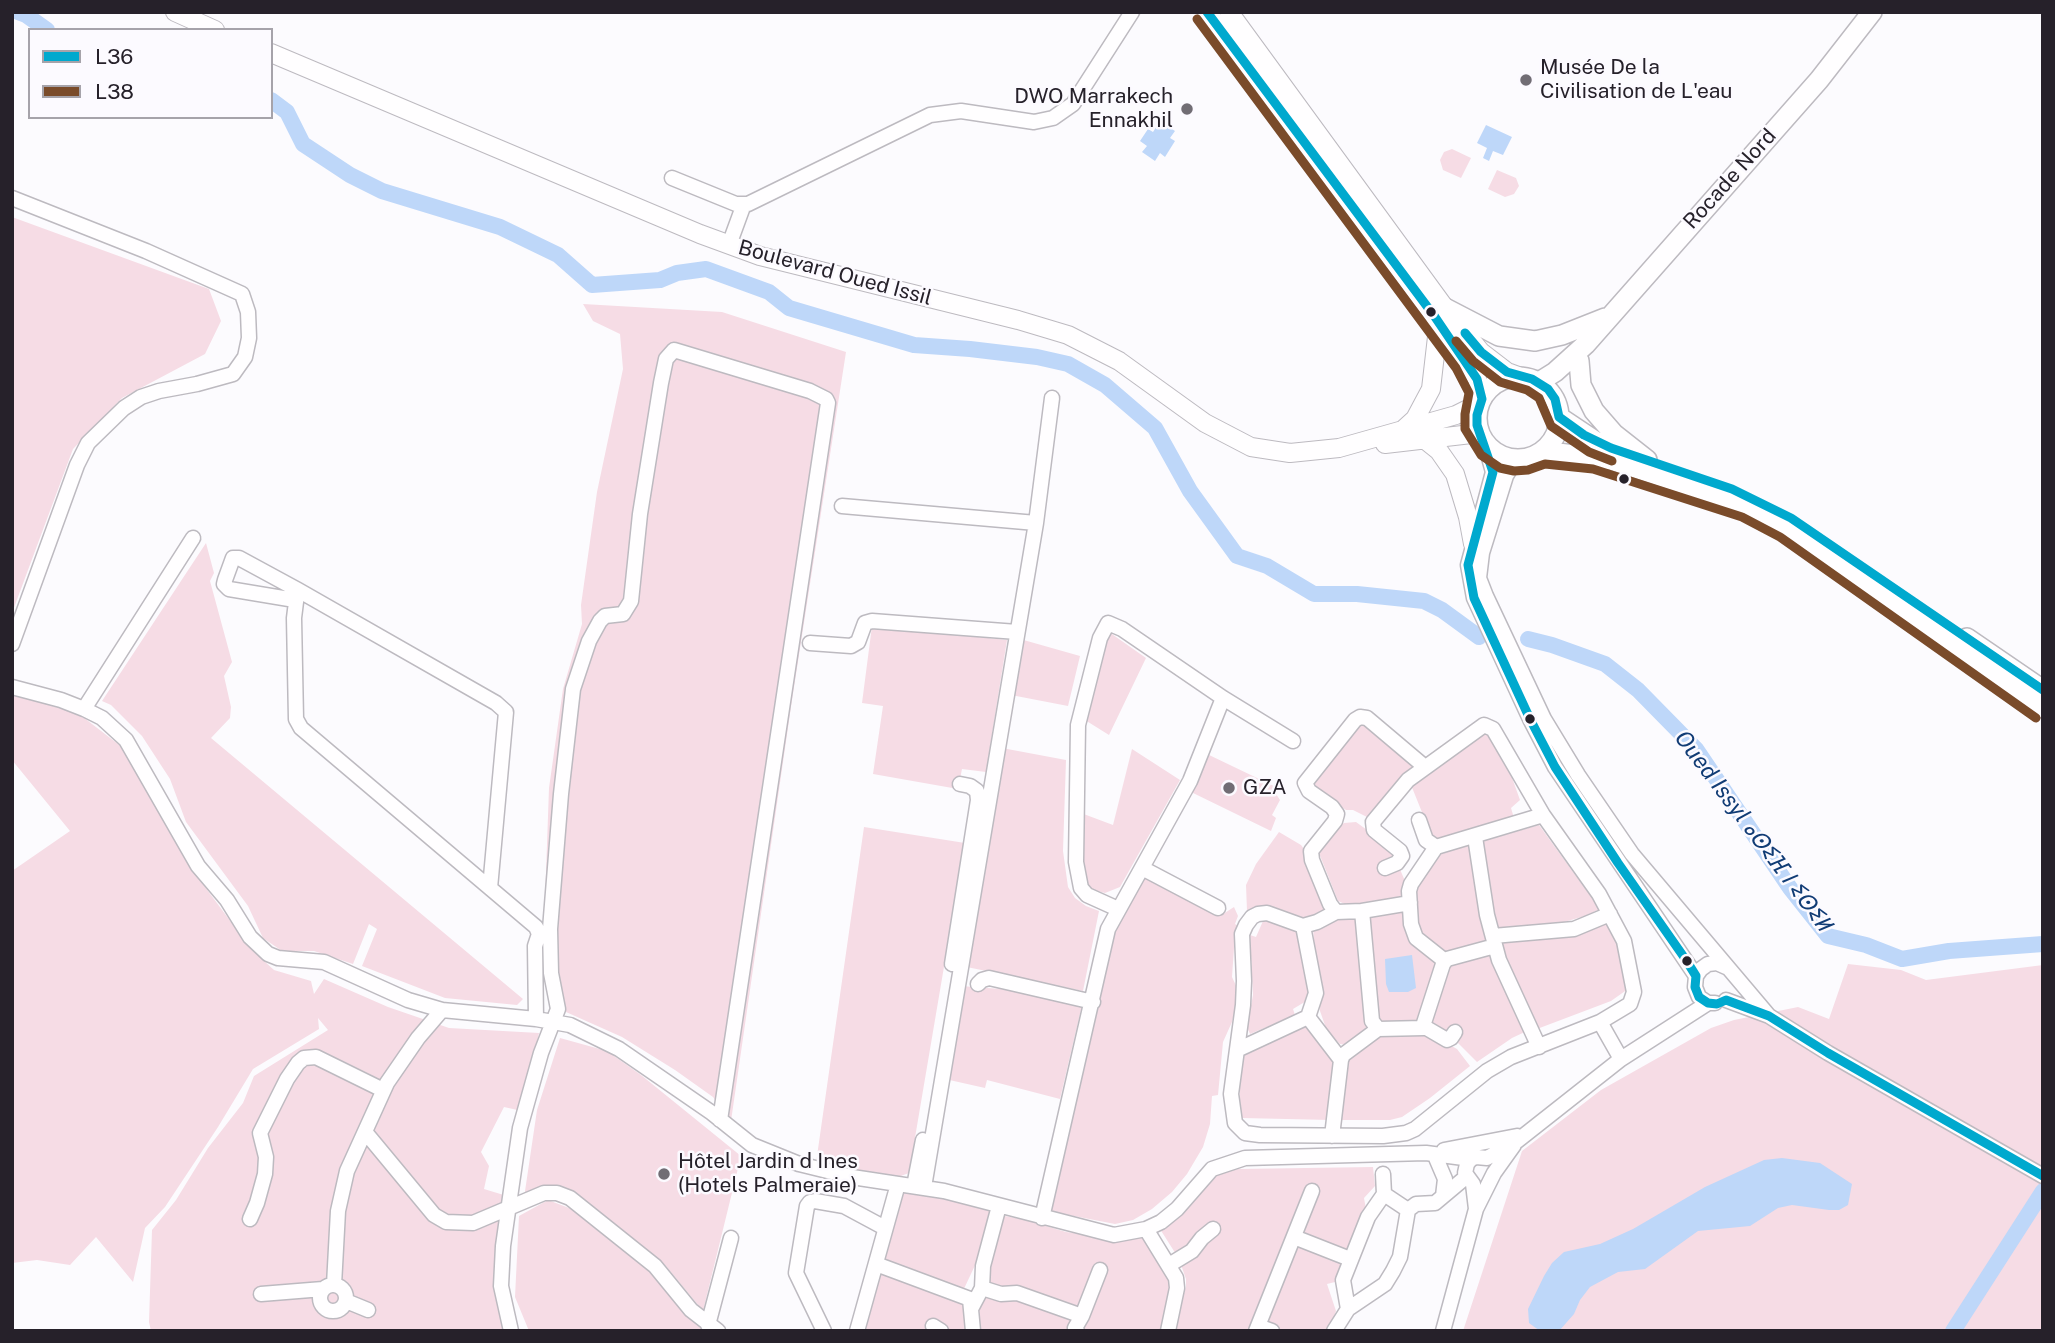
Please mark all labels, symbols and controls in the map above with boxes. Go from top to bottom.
legend [28,28,273,119]
text: L36 [95,44,133,69]
place label: Musée De la Civilisation de L'eau [1540,55,1732,105]
marker: Musée De la Civilisation de L'eau [1518,72,1534,88]
text: L38 [95,79,134,104]
place label: DWO Marrakech Ennakhil [1014,84,1173,134]
marker: DWO Marrakech Ennakhil [1179,101,1195,117]
street label: Rocade Nord [1678,124,1782,234]
street label: Boulevard Oued Issil [735,235,935,311]
unlabelled marker [1424,305,1438,319]
unlabelled marker [1617,472,1631,486]
unlabelled marker [1523,712,1537,726]
water label: Oued Issyl ⴰⵙⵉⴼ ⵏ ⵉⵙⵉⵍ [1668,725,1838,937]
place label: GZA [1243,775,1287,801]
marker: GZA [1221,780,1237,796]
unlabelled marker [1680,954,1694,968]
place label: Hôtel Jardin d Ines (Hotels Palmeraie) [678,1149,858,1199]
marker: Hôtel Jardin d Ines (Hotels Palmeraie) [656,1166,672,1182]

